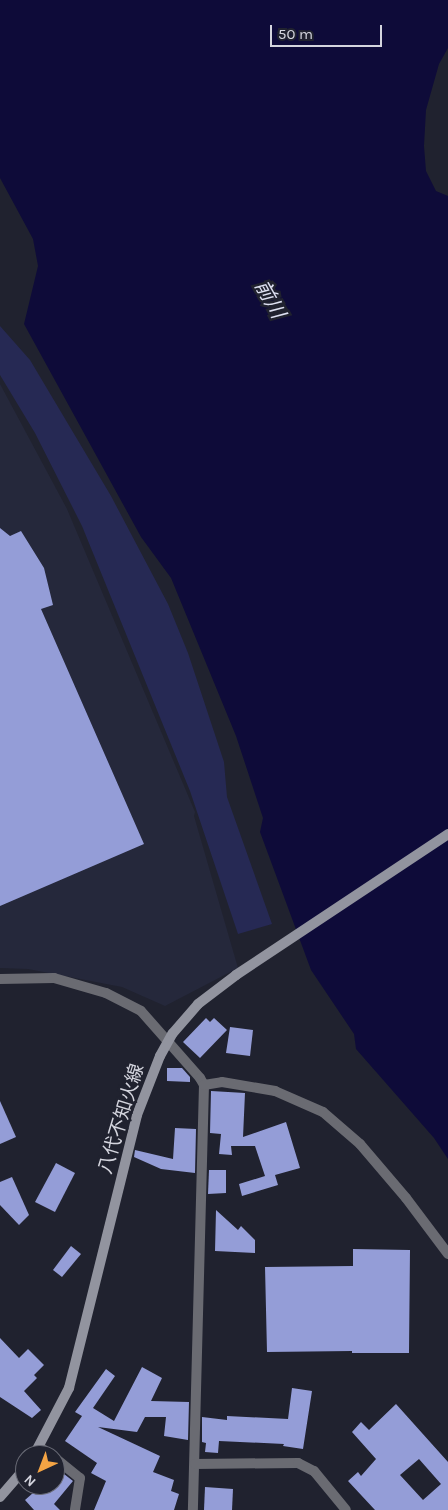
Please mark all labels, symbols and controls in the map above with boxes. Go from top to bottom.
scale bar [273,15,386,47]
text: 50 m [278,25,313,43]
water label: 前川 [250,276,290,322]
street label: 八代不知火線 [94,1061,150,1177]
north arrow [15,1445,65,1495]
text: N [21,1471,40,1490]

